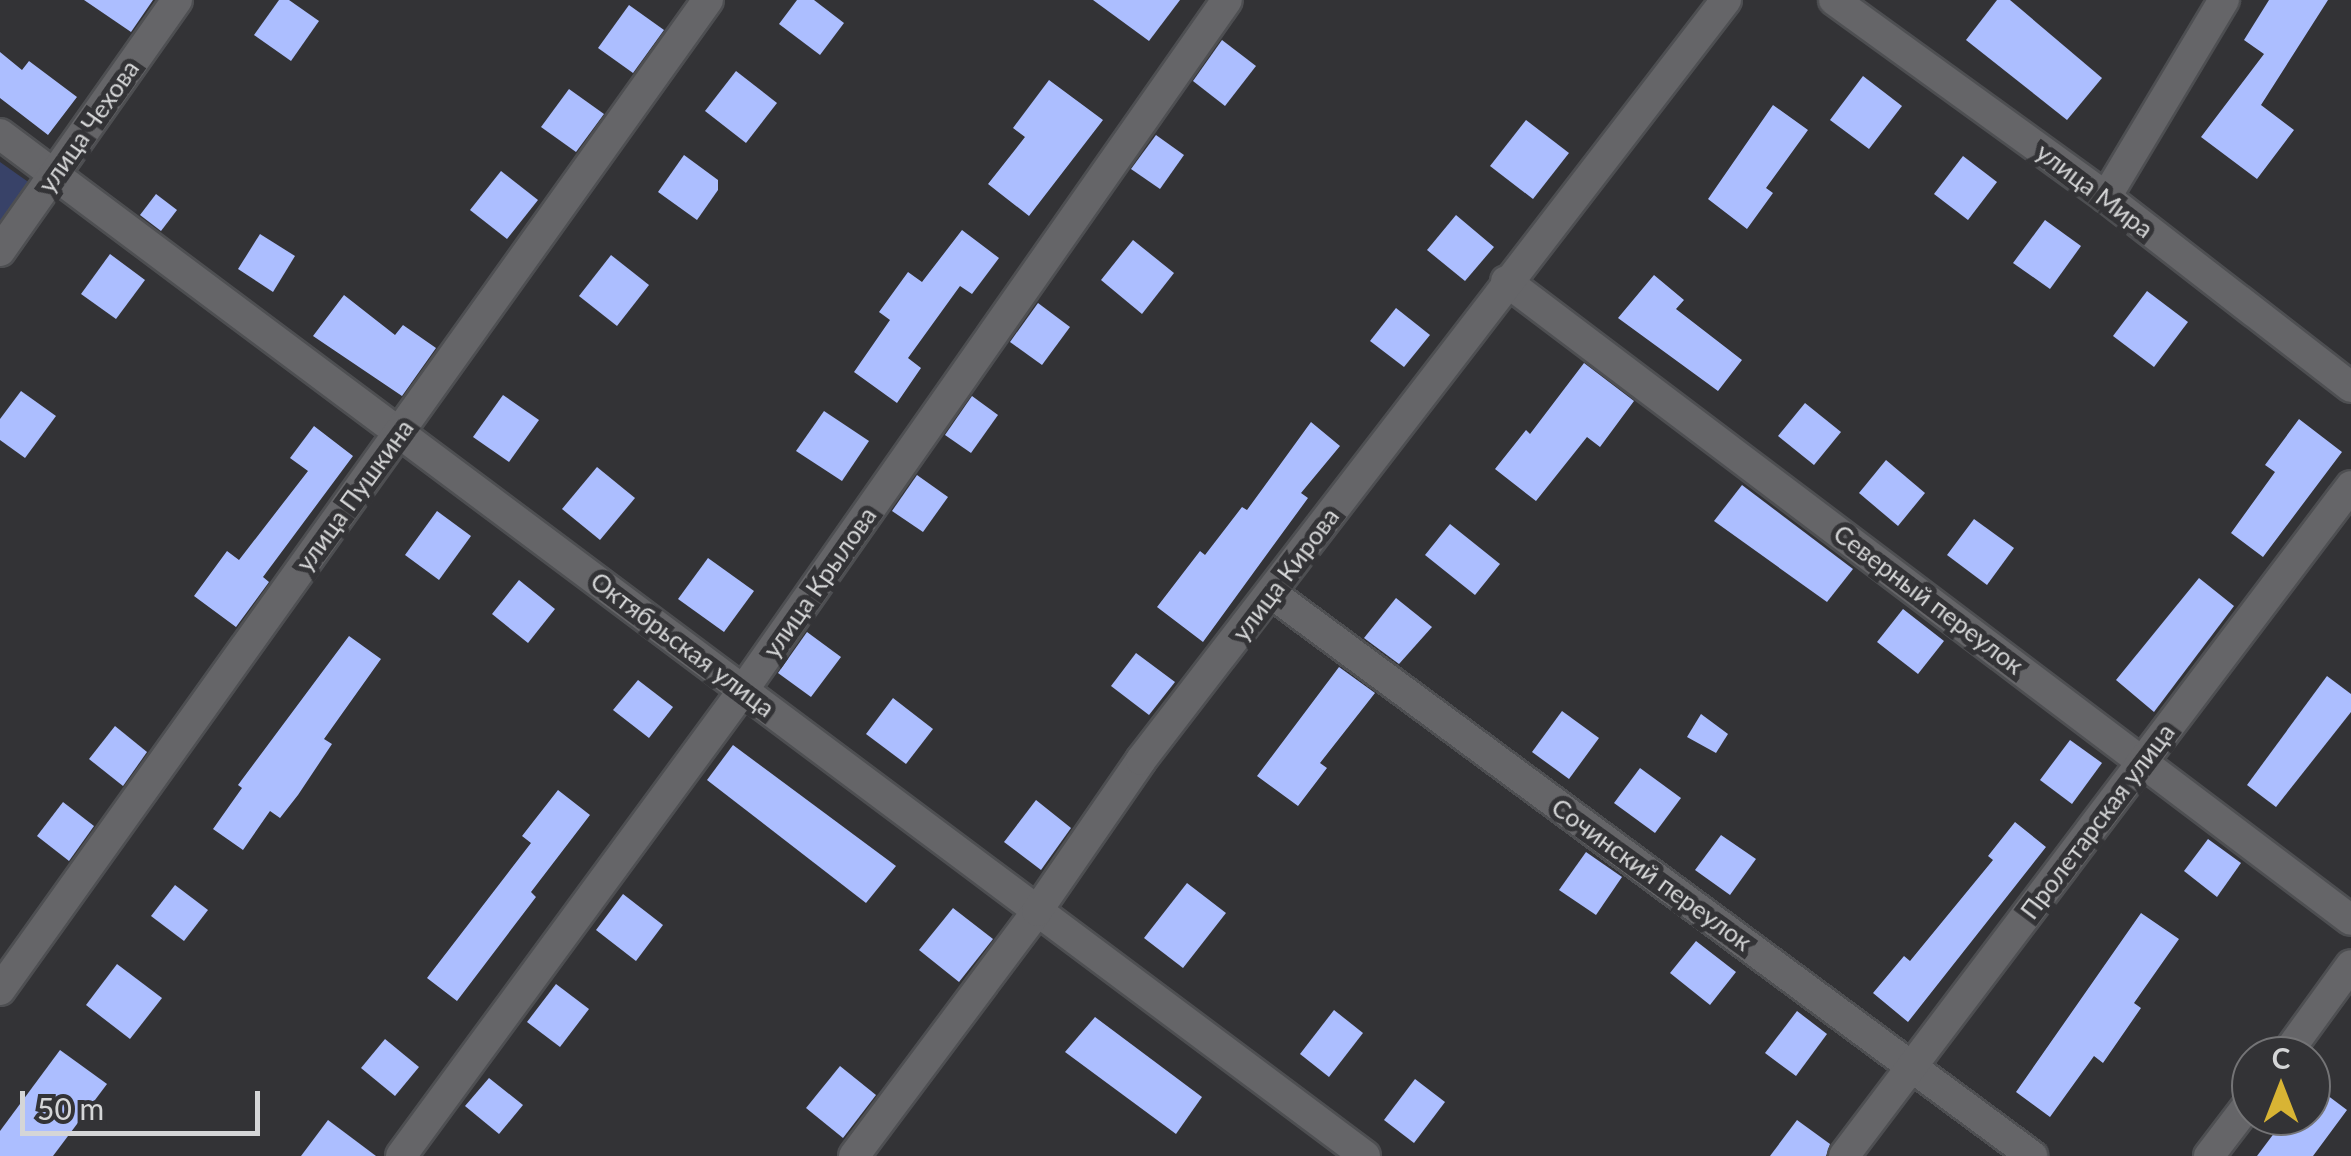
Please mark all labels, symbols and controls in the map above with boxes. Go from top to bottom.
street label: улица Чехова [31,54,145,198]
street label: улица Мира [2031,136,2159,244]
street label: улица Пушкина [289,413,419,577]
street label: улица Крылова [756,501,882,663]
street label: улица Кирова [1225,502,1345,646]
street label: Северный переулок [1828,518,2030,680]
street label: Октябрьская улица [585,565,781,723]
street label: Пролетарская улица [2014,717,2180,925]
street label: Сочинский переулок [1546,791,1758,957]
north arrow [2231,1036,2331,1136]
text: С [2272,1041,2290,1075]
scale bar [25,1071,265,1133]
text: 50 m [37,1090,104,1126]

